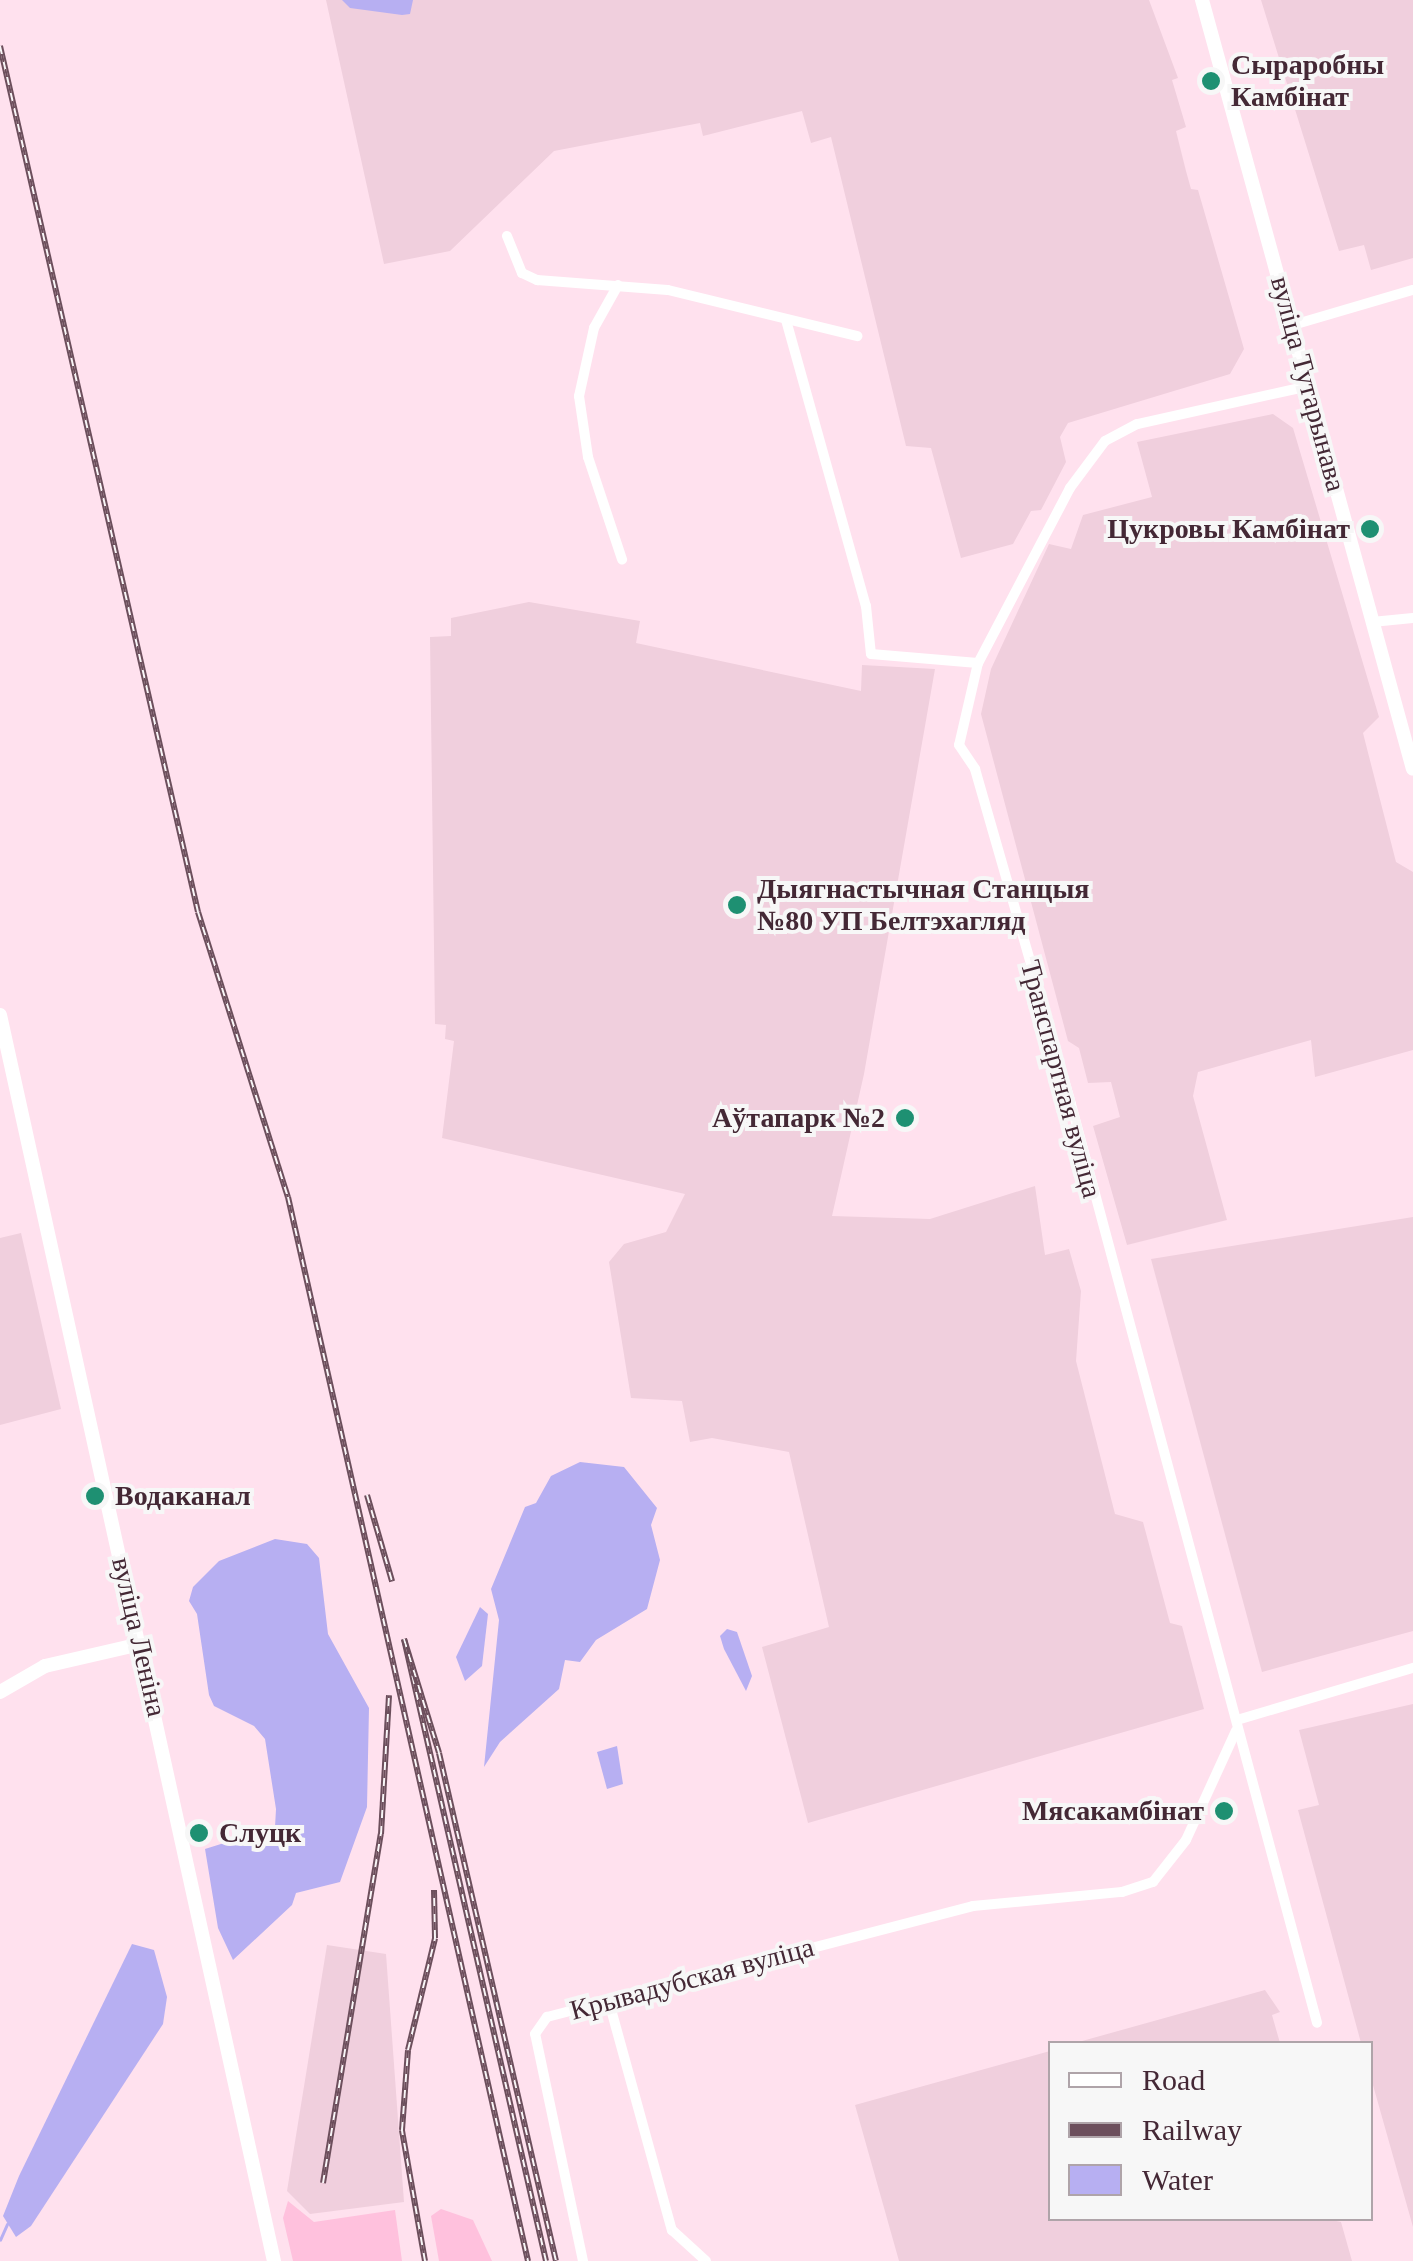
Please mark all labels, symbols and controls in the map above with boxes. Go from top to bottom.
place label: Сыраробны Камбінат [1231,48,1384,114]
marker: Сыраробны Камбінат [1200,70,1222,92]
street label: вуліца Тутарынава [1263,273,1353,495]
place label: Цукровы Камбінат [1107,512,1350,546]
marker: Цукровы Камбінат [1359,518,1381,540]
place label: Дыягнастычная Станцыя №80 УП Белтэхагляд [757,872,1089,938]
marker: Дыягнастычная Станцыя №80 УП Белтэхагляд [726,894,748,916]
street label: Транспартная вуліца [1013,956,1109,1202]
place label: Аўтапарк №2 [712,1101,885,1135]
marker: Аўтапарк №2 [894,1107,916,1129]
place label: Водаканал [115,1479,251,1513]
marker: Водаканал [84,1485,106,1507]
street label: вуліца Леніна [104,1554,174,1720]
place label: Мясакамбінат [1022,1794,1204,1828]
marker: Мясакамбінат [1213,1800,1235,1822]
place label: Слуцк [219,1816,301,1850]
marker: Слуцк [188,1822,210,1844]
street label: Крывадубская вуліца [566,1930,818,2028]
legend [1048,2041,1373,2221]
text: Road [1142,2063,1205,2096]
text: Railway [1142,2113,1242,2146]
text: Water [1142,2163,1213,2196]

